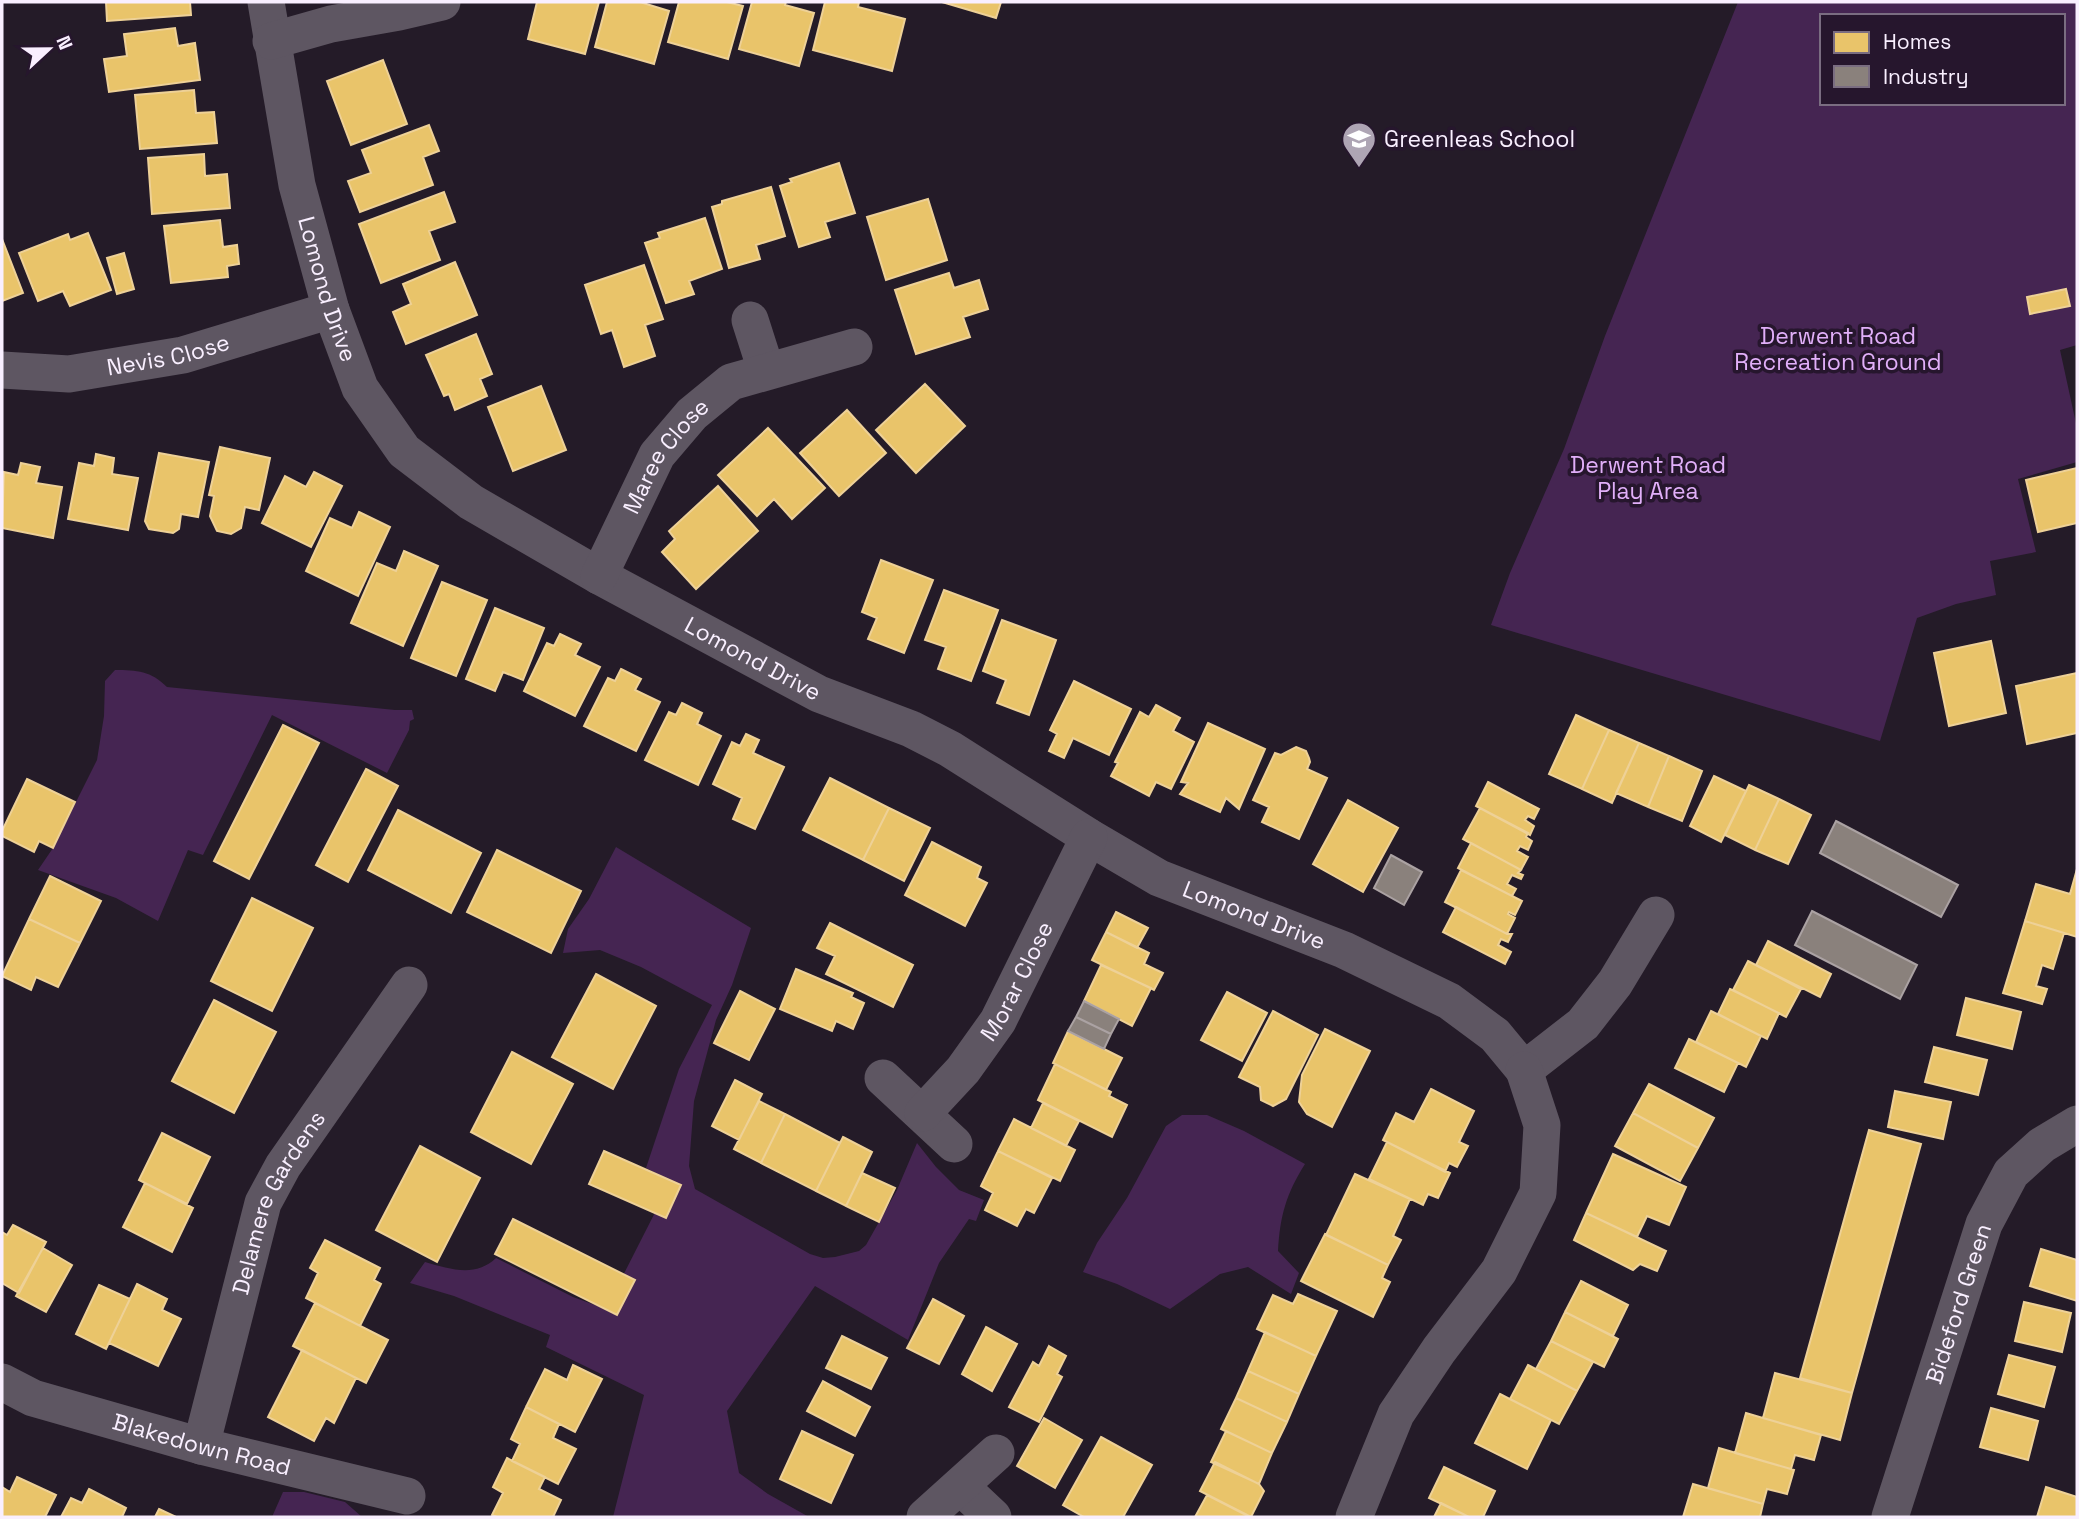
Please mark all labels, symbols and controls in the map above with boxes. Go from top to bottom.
north arrow [14,14,84,84]
legend [1820,14,2065,105]
text: Homes [1883,28,1951,55]
text: N [50,32,78,53]
text: Industry [1883,63,1969,90]
school or university icon: Greenleas School [1340,120,1378,169]
place label: Greenleas School [1384,124,1575,154]
street label: Lomond Drive [291,213,364,366]
park label: Derwent Road Recreation Ground [1734,321,1942,377]
street label: Nevis Close [104,327,233,382]
street label: Maree Close [616,391,715,519]
park label: Derwent Road Play Area [1570,450,1726,506]
street label: Lomond Drive [680,610,826,707]
street label: Lomond Drive [1179,874,1330,956]
street label: Morar Close [973,916,1060,1047]
street label: Delamere Gardens [225,1105,332,1298]
street label: Bideford Green [1919,1220,1998,1388]
street label: Blakedown Road [109,1407,294,1482]

